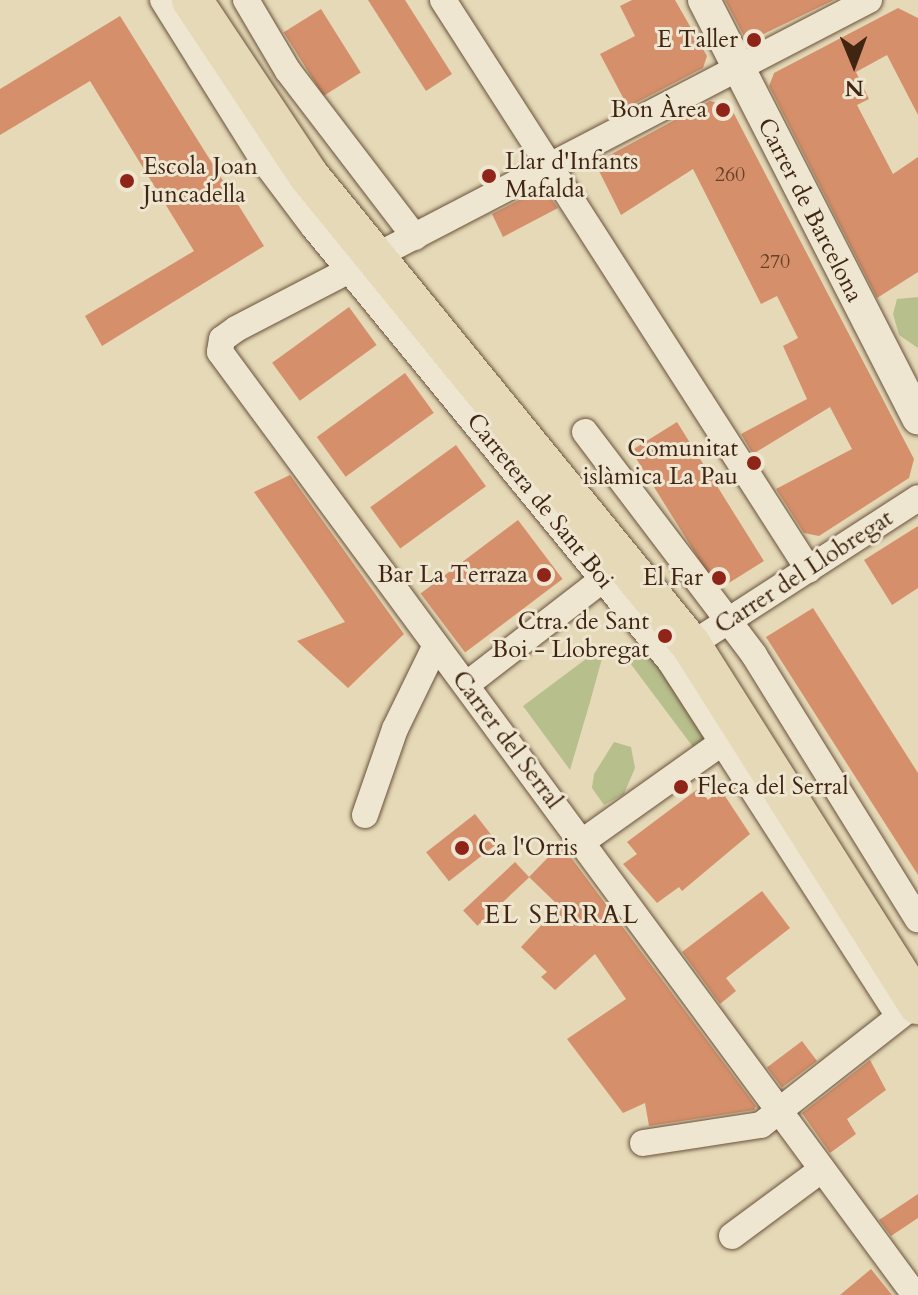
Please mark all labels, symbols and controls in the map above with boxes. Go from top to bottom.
north arrow [814,24,894,104]
place label: E Taller [657,26,738,54]
marker: E Taller [745,31,763,49]
text: N [845,73,864,103]
place label: Bon Àrea [611,96,707,124]
marker: Bon Àrea [714,101,732,119]
street label: Carrer de Barcelona [751,113,869,307]
place label: Llar d'Infants Mafalda [505,148,638,204]
place label: Escola Joan Juncadella [143,153,258,209]
house number: 260 [715,162,745,186]
marker: Llar d'Infants Mafalda [480,167,498,185]
marker: Escola Joan Juncadella [118,172,136,190]
house number: 270 [760,249,790,273]
street label: Carretera de Sant Boi [460,407,620,595]
place label: Comunitat islàmica La Pau [583,435,738,491]
marker: Comunitat islàmica La Pau [745,454,763,472]
street label: Carrer del Llobregat [710,504,898,640]
place label: Bar La Terraza [377,561,528,589]
place label: El Far [643,564,703,592]
marker: Bar La Terraza [535,566,553,584]
marker: El Far [710,569,728,587]
place label: Ctra. de Sant Boi - Llobregat [492,608,649,664]
marker: Ctra. de Sant Boi - Llobregat [656,627,674,645]
street label: Carrer del Serral [446,665,568,815]
place label: Fleca del Serral [697,773,849,801]
marker: Fleca del Serral [672,778,690,796]
place label: Ca l'Orris [478,834,578,862]
marker: Ca l'Orris [453,839,471,857]
district label: EL SERRAL [484,899,640,931]

